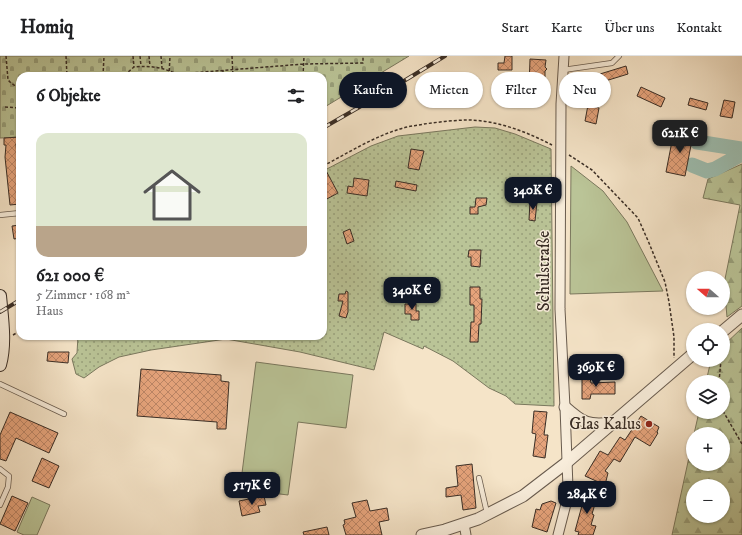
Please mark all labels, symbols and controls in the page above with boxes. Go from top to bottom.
text: Homiq [20,16,73,39]
text: Start [502,19,529,37]
text: Karte [551,19,582,37]
text: Über uns [604,19,654,37]
text: Kontakt [676,19,722,37]
chip: Kaufen [339,72,407,108]
chip: Mieten [415,72,483,108]
chip: Filter [491,72,551,108]
chip: Neu [559,72,611,108]
text: 6 Objekte [36,85,100,107]
icon: filters [285,85,307,107]
pin: 621K € [647,120,713,154]
text: 621K € [661,125,699,141]
icon: home [136,159,208,231]
pin: 340K € [500,177,566,211]
text: 340K € [514,182,552,198]
street label: Schulstraße [533,231,555,311]
text: 621 000 € [36,265,104,287]
north arrow [686,271,730,315]
map controls [686,271,730,523]
pin: 340K € [379,277,445,311]
text: 340K € [393,282,431,298]
text: 5 Zimmer · 168 m² [36,287,130,303]
text: Haus [36,303,63,319]
button: locate [686,323,730,367]
pin: 369K € [563,354,629,388]
text: 369K € [577,359,615,375]
button: layers [686,375,730,419]
place label: Glas Kalus [569,413,641,435]
marker: Glas Kalus [644,419,654,429]
button: + [686,427,730,471]
pin: 517K € [219,472,285,506]
text: 517K € [233,477,271,493]
button: − [686,479,730,523]
pin: 284K € [554,481,620,515]
text: 284K € [567,486,607,502]

